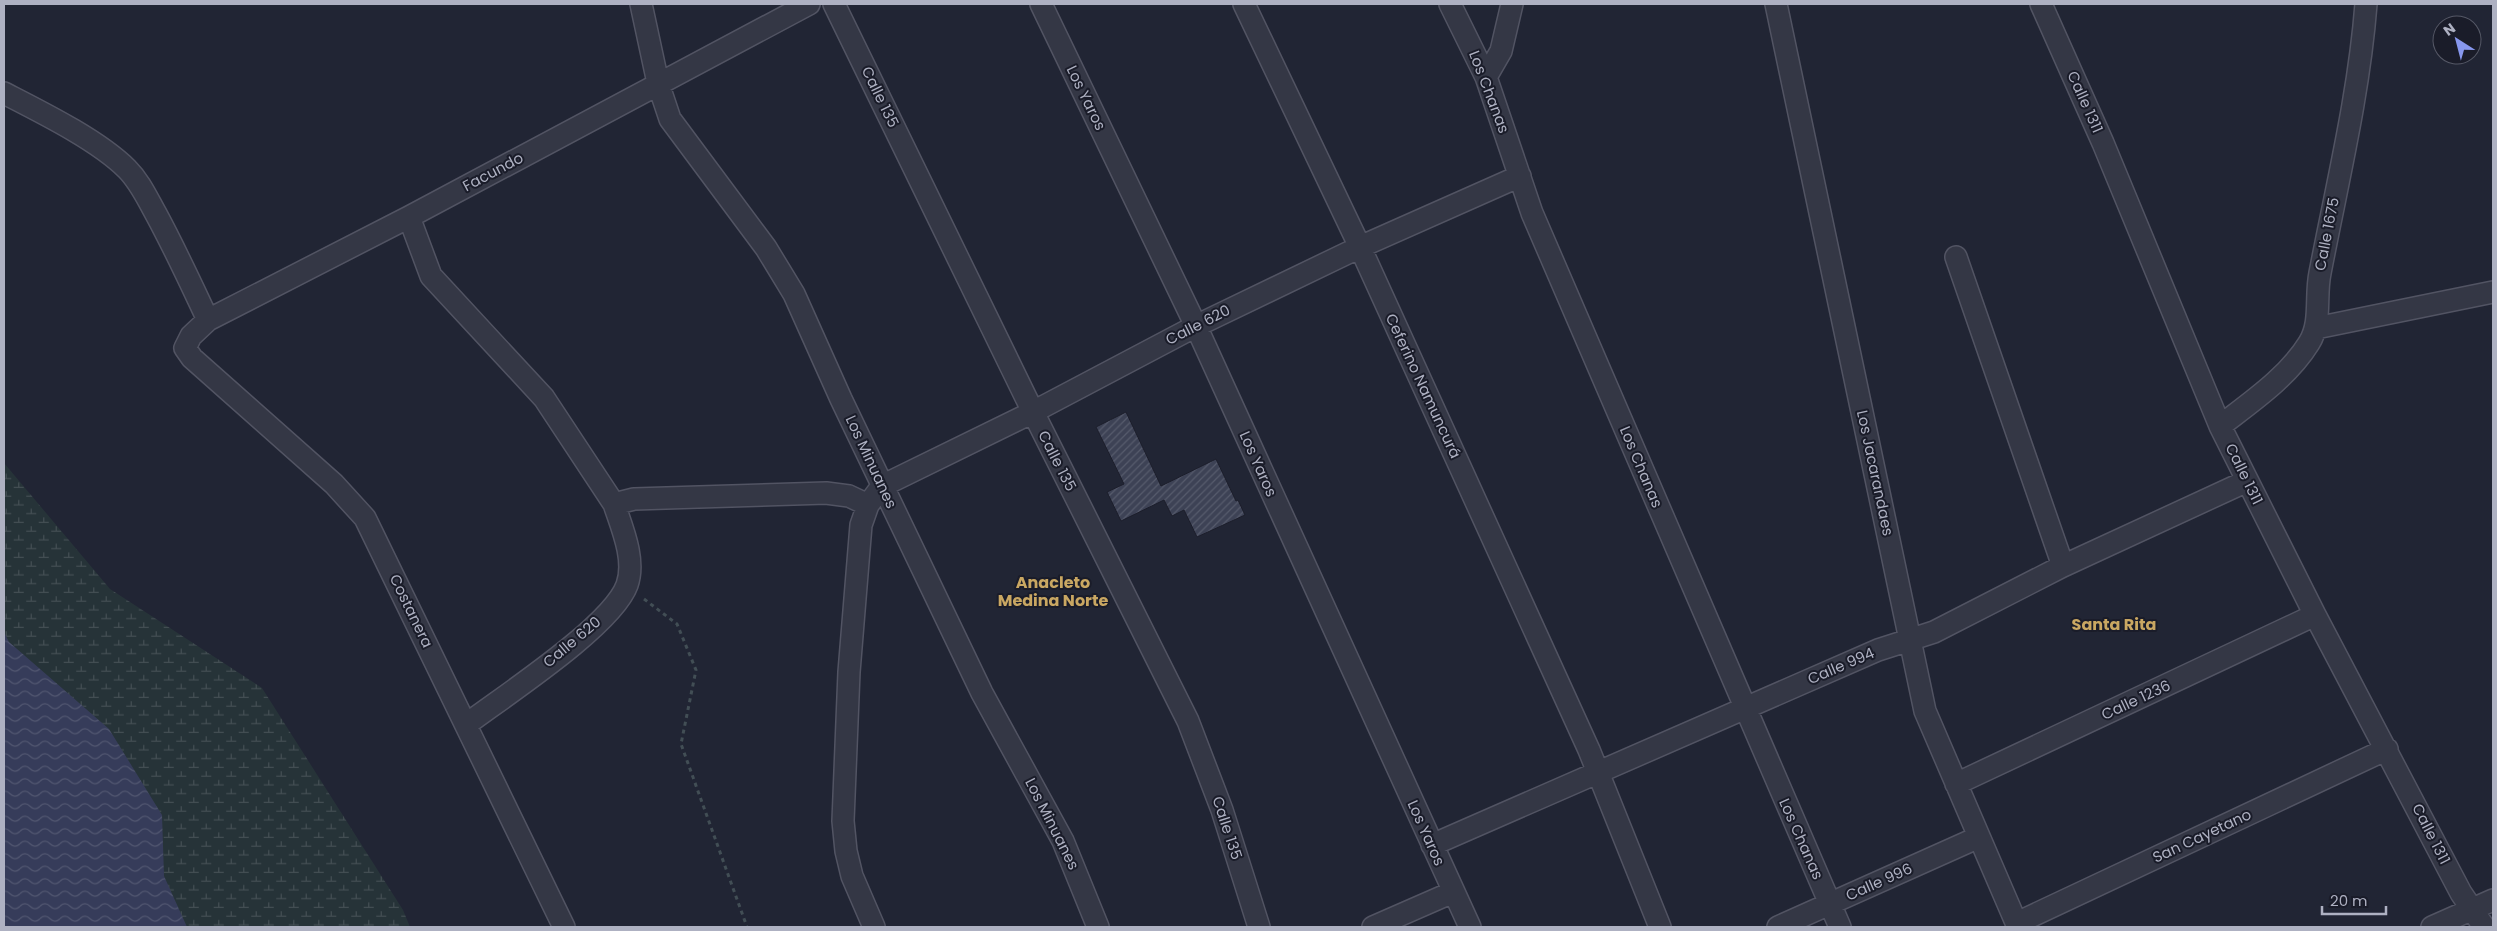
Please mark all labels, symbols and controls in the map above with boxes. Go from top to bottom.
north arrow [2432,15,2482,65]
text: N [2439,18,2459,41]
street label: Los Chanas [1464,48,1515,136]
street label: Los Yaros [1062,62,1111,134]
street label: Calle 135 [857,63,904,131]
street label: Calle 1311 [2063,68,2108,136]
street label: Facundo [459,147,527,196]
street label: Calle 1675 [2309,195,2344,272]
street label: Calle 620 [1162,299,1234,350]
street label: Ceferino Namuncurá [1381,310,1466,462]
street label: Los Jacarandaes [1852,408,1899,538]
street label: Los Minuanes [841,412,902,512]
street label: Los Chanas [1615,423,1668,511]
street label: Calle 135 [1033,427,1082,495]
street label: Los Yaros [1235,428,1282,500]
street label: Calle 1311 [2221,440,2268,508]
street label: Costanera [385,571,438,651]
district label: Anacleto Medina Norte [998,571,1108,612]
street label: Calle 620 [538,611,605,672]
district label: Santa Rita [2072,613,2156,636]
street label: Calle 994 [1804,642,1877,689]
street label: Calle 1236 [2098,674,2174,725]
street label: Los Minuanes [1020,774,1085,874]
street label: Calle 135 [1207,793,1248,862]
street label: Los Chanas [1774,795,1829,883]
street label: Los Yaros [1403,797,1450,869]
street label: Calle 1311 [2407,800,2456,868]
street label: San Cayetano [2149,803,2255,868]
street label: Calle 996 [1842,858,1915,906]
scale bar [2322,884,2386,916]
text: 20 m [2330,890,2368,911]

